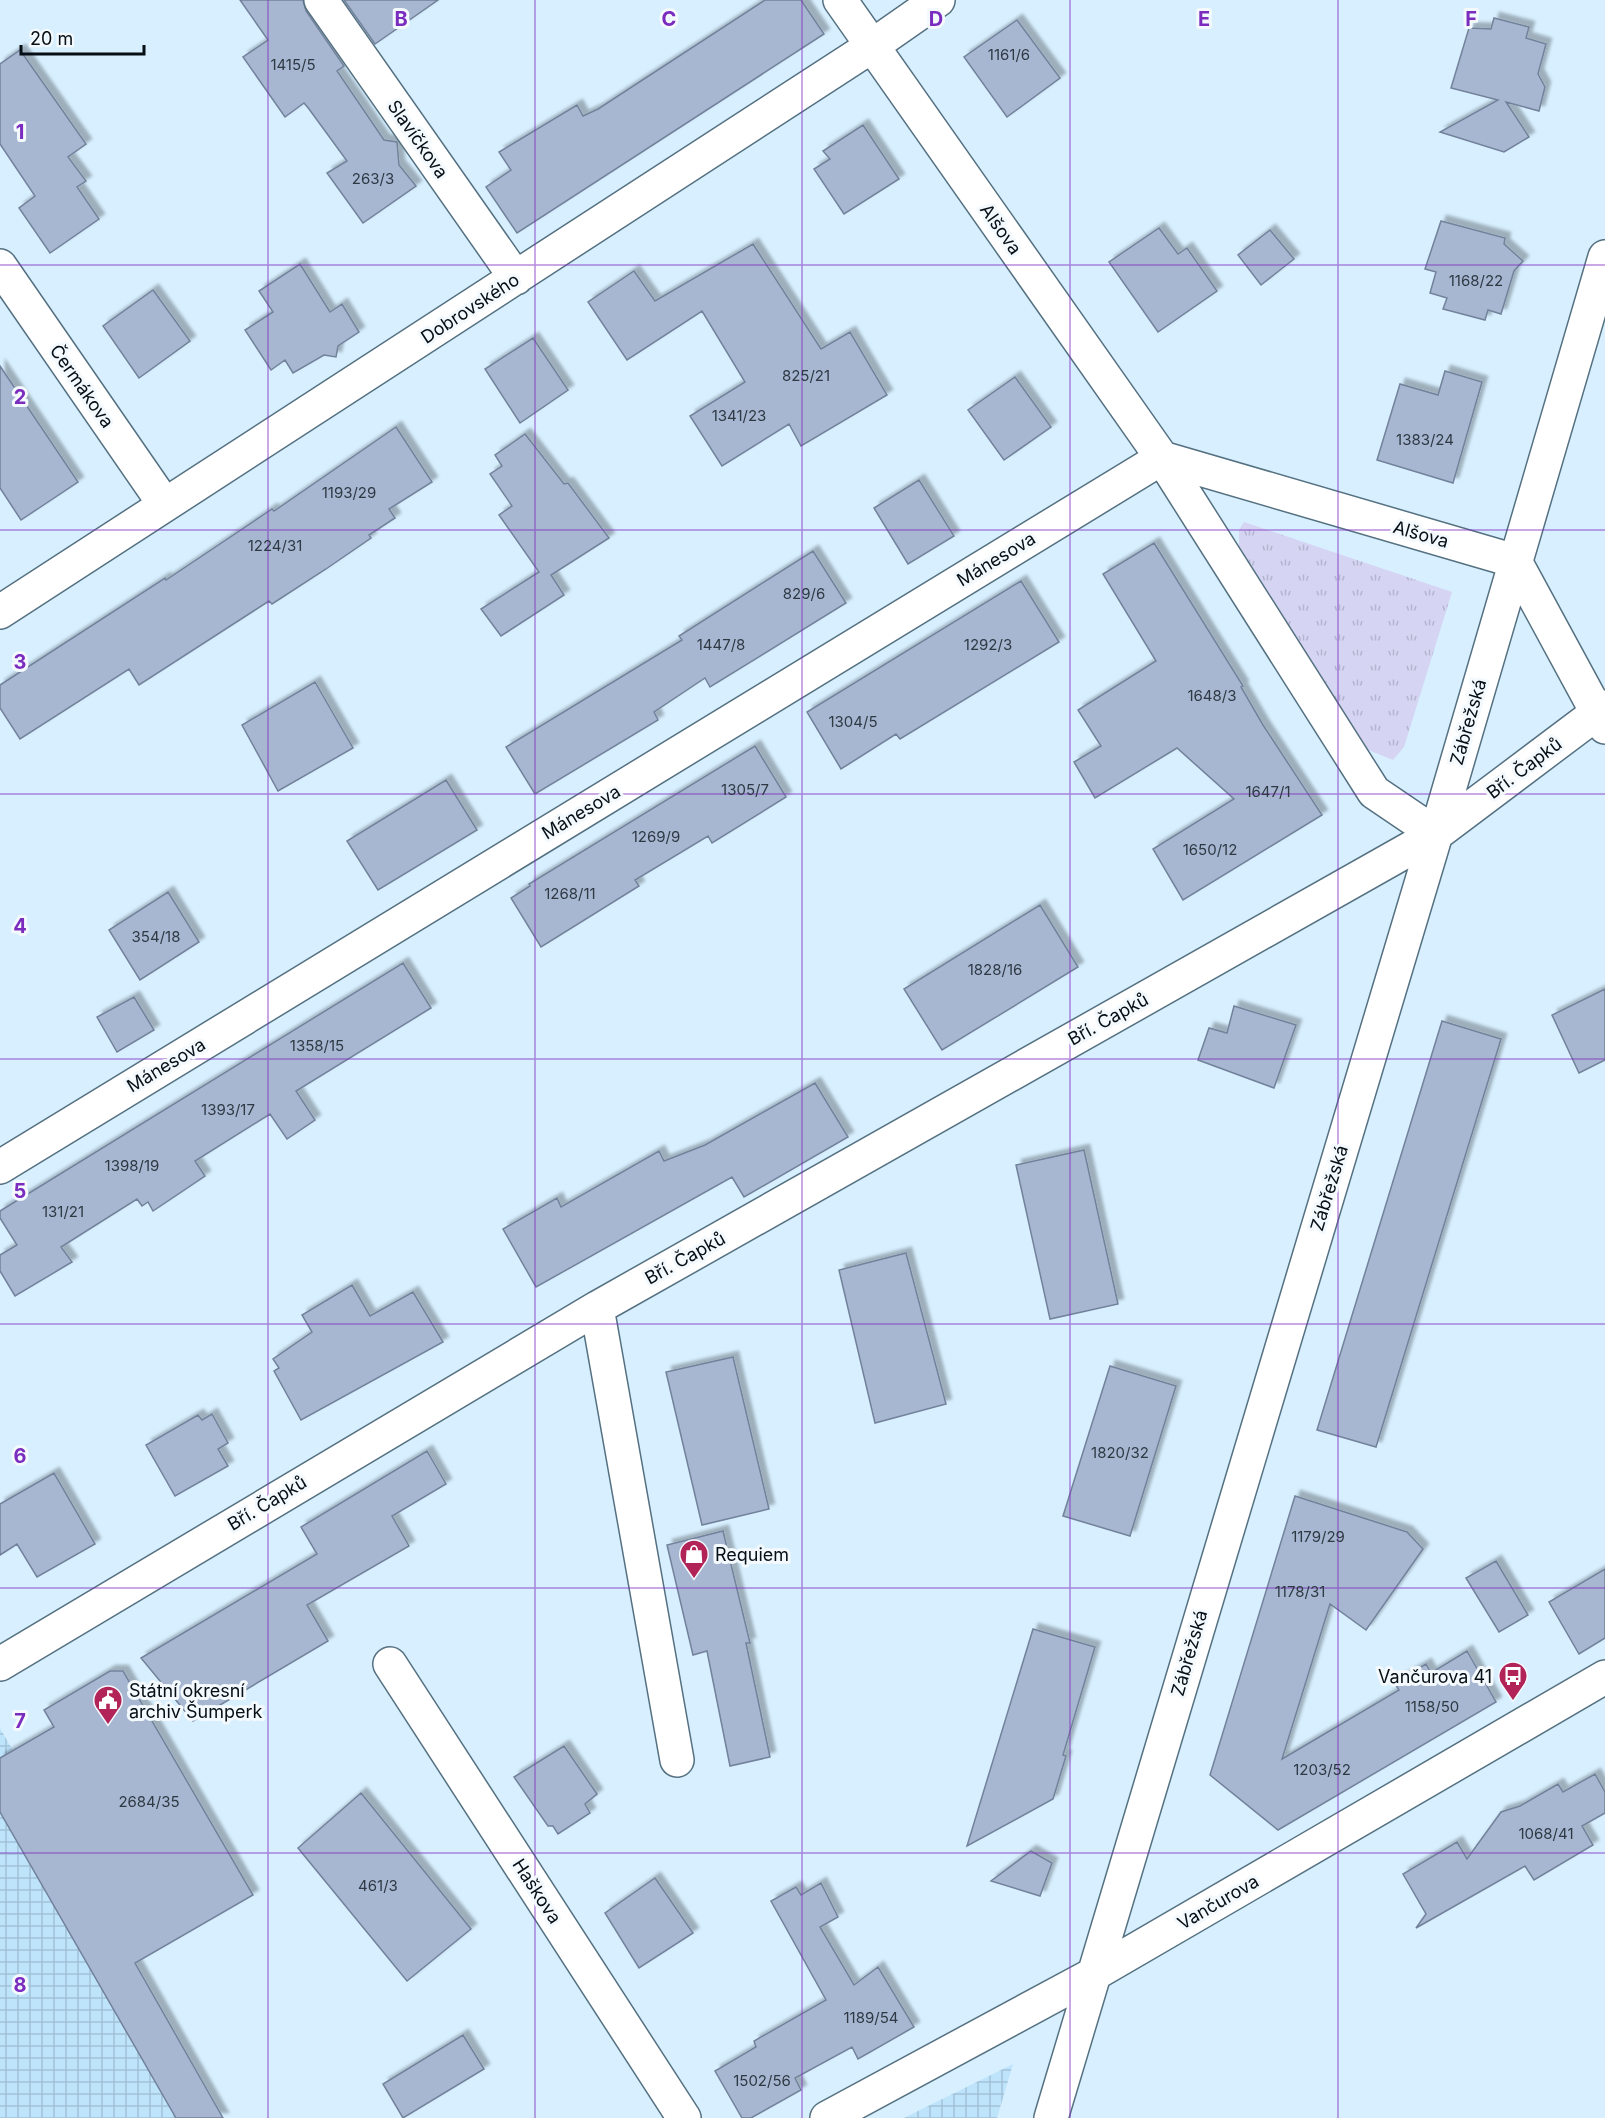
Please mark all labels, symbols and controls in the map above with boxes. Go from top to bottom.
text: B [394,7,408,31]
text: C [662,7,676,31]
text: D [929,7,943,31]
text: E [1198,7,1210,31]
text: F [1465,7,1477,31]
scale bar [21,18,144,56]
text: 20 m [30,28,73,49]
house number: 1161/6 [988,45,1030,64]
house number: 1415/5 [270,55,316,74]
street label: Slavíčkova [383,96,453,182]
text: 1 [16,120,24,144]
house number: 263/3 [352,169,394,188]
street label: Alšova [976,200,1026,258]
street label: Dobrovského [417,268,523,348]
house number: 1168/22 [1449,271,1503,290]
street label: Čermákova [46,340,119,432]
house number: 825/21 [782,366,830,385]
text: 2 [14,385,26,409]
house number: 1341/23 [712,406,766,425]
house number: 1383/24 [1396,430,1454,449]
house number: 1193/29 [322,483,376,502]
street label: Alšova [1391,516,1451,552]
street label: Mánesova [953,527,1039,591]
house number: 1224/31 [248,536,302,555]
house number: 829/6 [783,584,825,603]
house number: 1447/8 [697,635,745,654]
house number: 1292/3 [964,635,1012,654]
text: 3 [14,650,26,674]
street label: Zábřežská [1446,677,1490,767]
house number: 1648/3 [1187,686,1237,705]
house number: 1304/5 [828,712,878,731]
street label: Bří. Čapků [1482,732,1566,803]
street label: Mánesova [538,780,624,844]
house number: 1305/7 [721,780,769,799]
house number: 1647/1 [1245,782,1291,801]
house number: 1269/9 [632,827,680,846]
house number: 1650/12 [1183,840,1237,859]
house number: 1268/11 [544,884,596,903]
text: 4 [13,914,27,938]
house number: 354/18 [132,927,180,946]
house number: 1828/16 [968,960,1022,979]
street label: Bří. Čapků [1064,988,1152,1050]
street label: Mánesova [123,1033,209,1097]
house number: 1358/15 [290,1036,344,1055]
house number: 1393/17 [201,1100,255,1119]
street label: Zábřežská [1306,1143,1352,1233]
house number: 1398/19 [105,1156,159,1175]
text: 5 [14,1179,26,1203]
house number: 131/21 [42,1202,84,1221]
street label: Bří. Čapků [641,1227,729,1289]
house number: 1820/32 [1091,1443,1149,1462]
text: 6 [14,1444,27,1468]
street label: Bří. Čapků [223,1470,310,1535]
house number: 1179/29 [1291,1527,1345,1546]
shop icon: Requiem [678,1538,710,1580]
place label: Requiem [715,1544,789,1565]
house number: 1178/31 [1275,1582,1325,1601]
street label: Zábřežská [1167,1608,1211,1698]
bus stop icon: Vančurova 41 [1497,1660,1529,1702]
place label: Vančurova 41 [1378,1666,1492,1687]
place label: Státní okresní archiv Šumperk [129,1680,263,1722]
public building icon: Státní okresní archiv Šumperk [92,1684,124,1726]
house number: 1158/50 [1405,1697,1459,1716]
text: 7 [14,1709,26,1733]
house number: 1203/52 [1293,1760,1351,1779]
house number: 2684/35 [118,1792,180,1811]
house number: 1068/41 [1518,1824,1574,1843]
street label: Haškova [508,1855,566,1927]
street label: Vančurova [1174,1870,1262,1934]
house number: 461/3 [358,1876,398,1895]
text: 8 [13,1973,27,1997]
house number: 1189/54 [844,2008,899,2027]
house number: 1502/56 [733,2071,791,2090]

